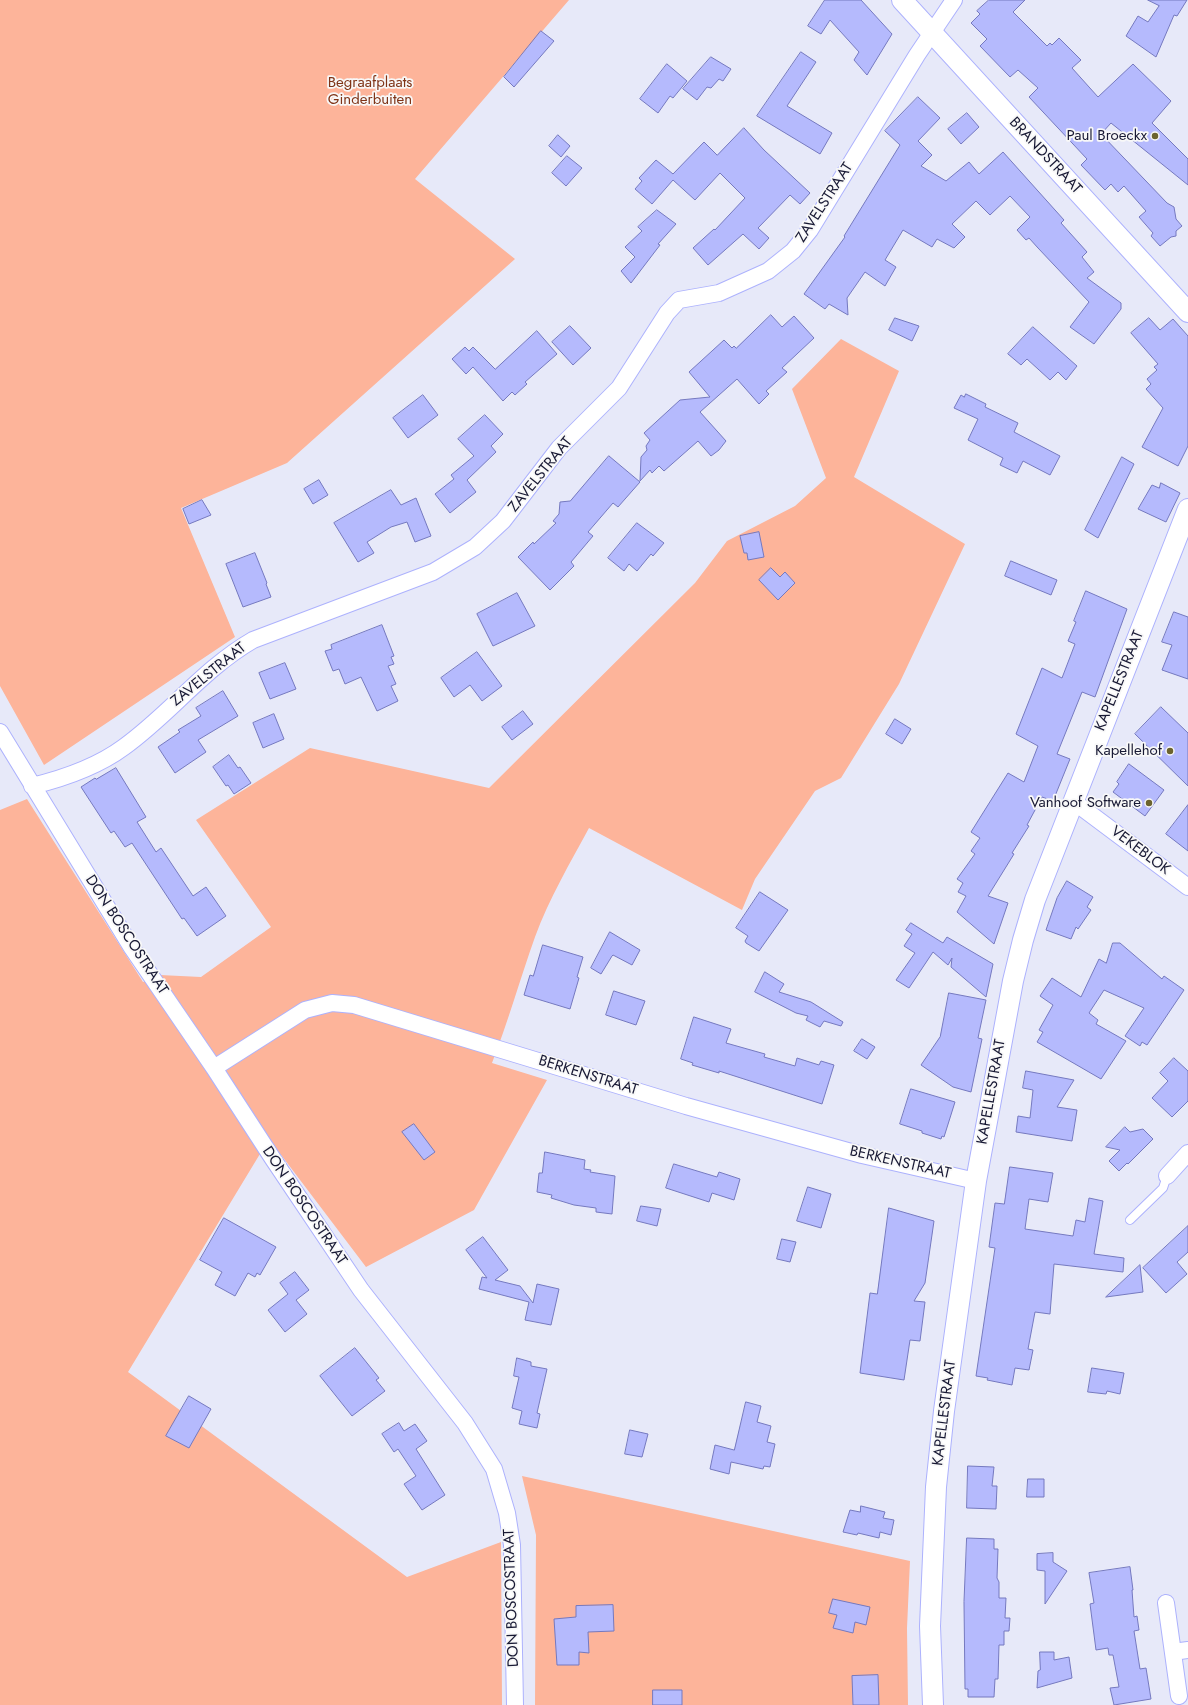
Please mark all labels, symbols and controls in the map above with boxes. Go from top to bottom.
park label: Begraafplaats Ginderbuiten [328,74,412,109]
street label: BRANDSTRAAT [1005,114,1085,198]
place label: Paul Broeckx [1066,127,1147,145]
marker: Paul Broeckx [1150,131,1160,141]
street label: ZAVELSTRAAT [793,160,857,246]
street label: ZAVELSTRAAT [505,434,577,516]
street label: KAPELLESTRAAT [1092,628,1148,734]
street label: ZAVELSTRAAT [168,639,250,711]
place label: Kapellehof [1095,742,1162,760]
marker: Kapellehof [1165,746,1175,756]
place label: Vanhoof Software [1030,794,1141,812]
marker: Vanhoof Software [1144,798,1154,808]
street label: VEKEBLOK [1107,823,1173,879]
street label: DON BOSCOSTRAAT [81,872,171,998]
street label: KAPELLESTRAAT [974,1038,1010,1146]
street label: BERKENSTRAAT [536,1052,640,1100]
street label: BERKENSTRAAT [848,1143,952,1183]
street label: DON BOSCOSTRAAT [258,1144,350,1268]
street label: KAPELLESTRAAT [930,1359,960,1467]
street label: DON BOSCOSTRAAT [501,1528,523,1668]

